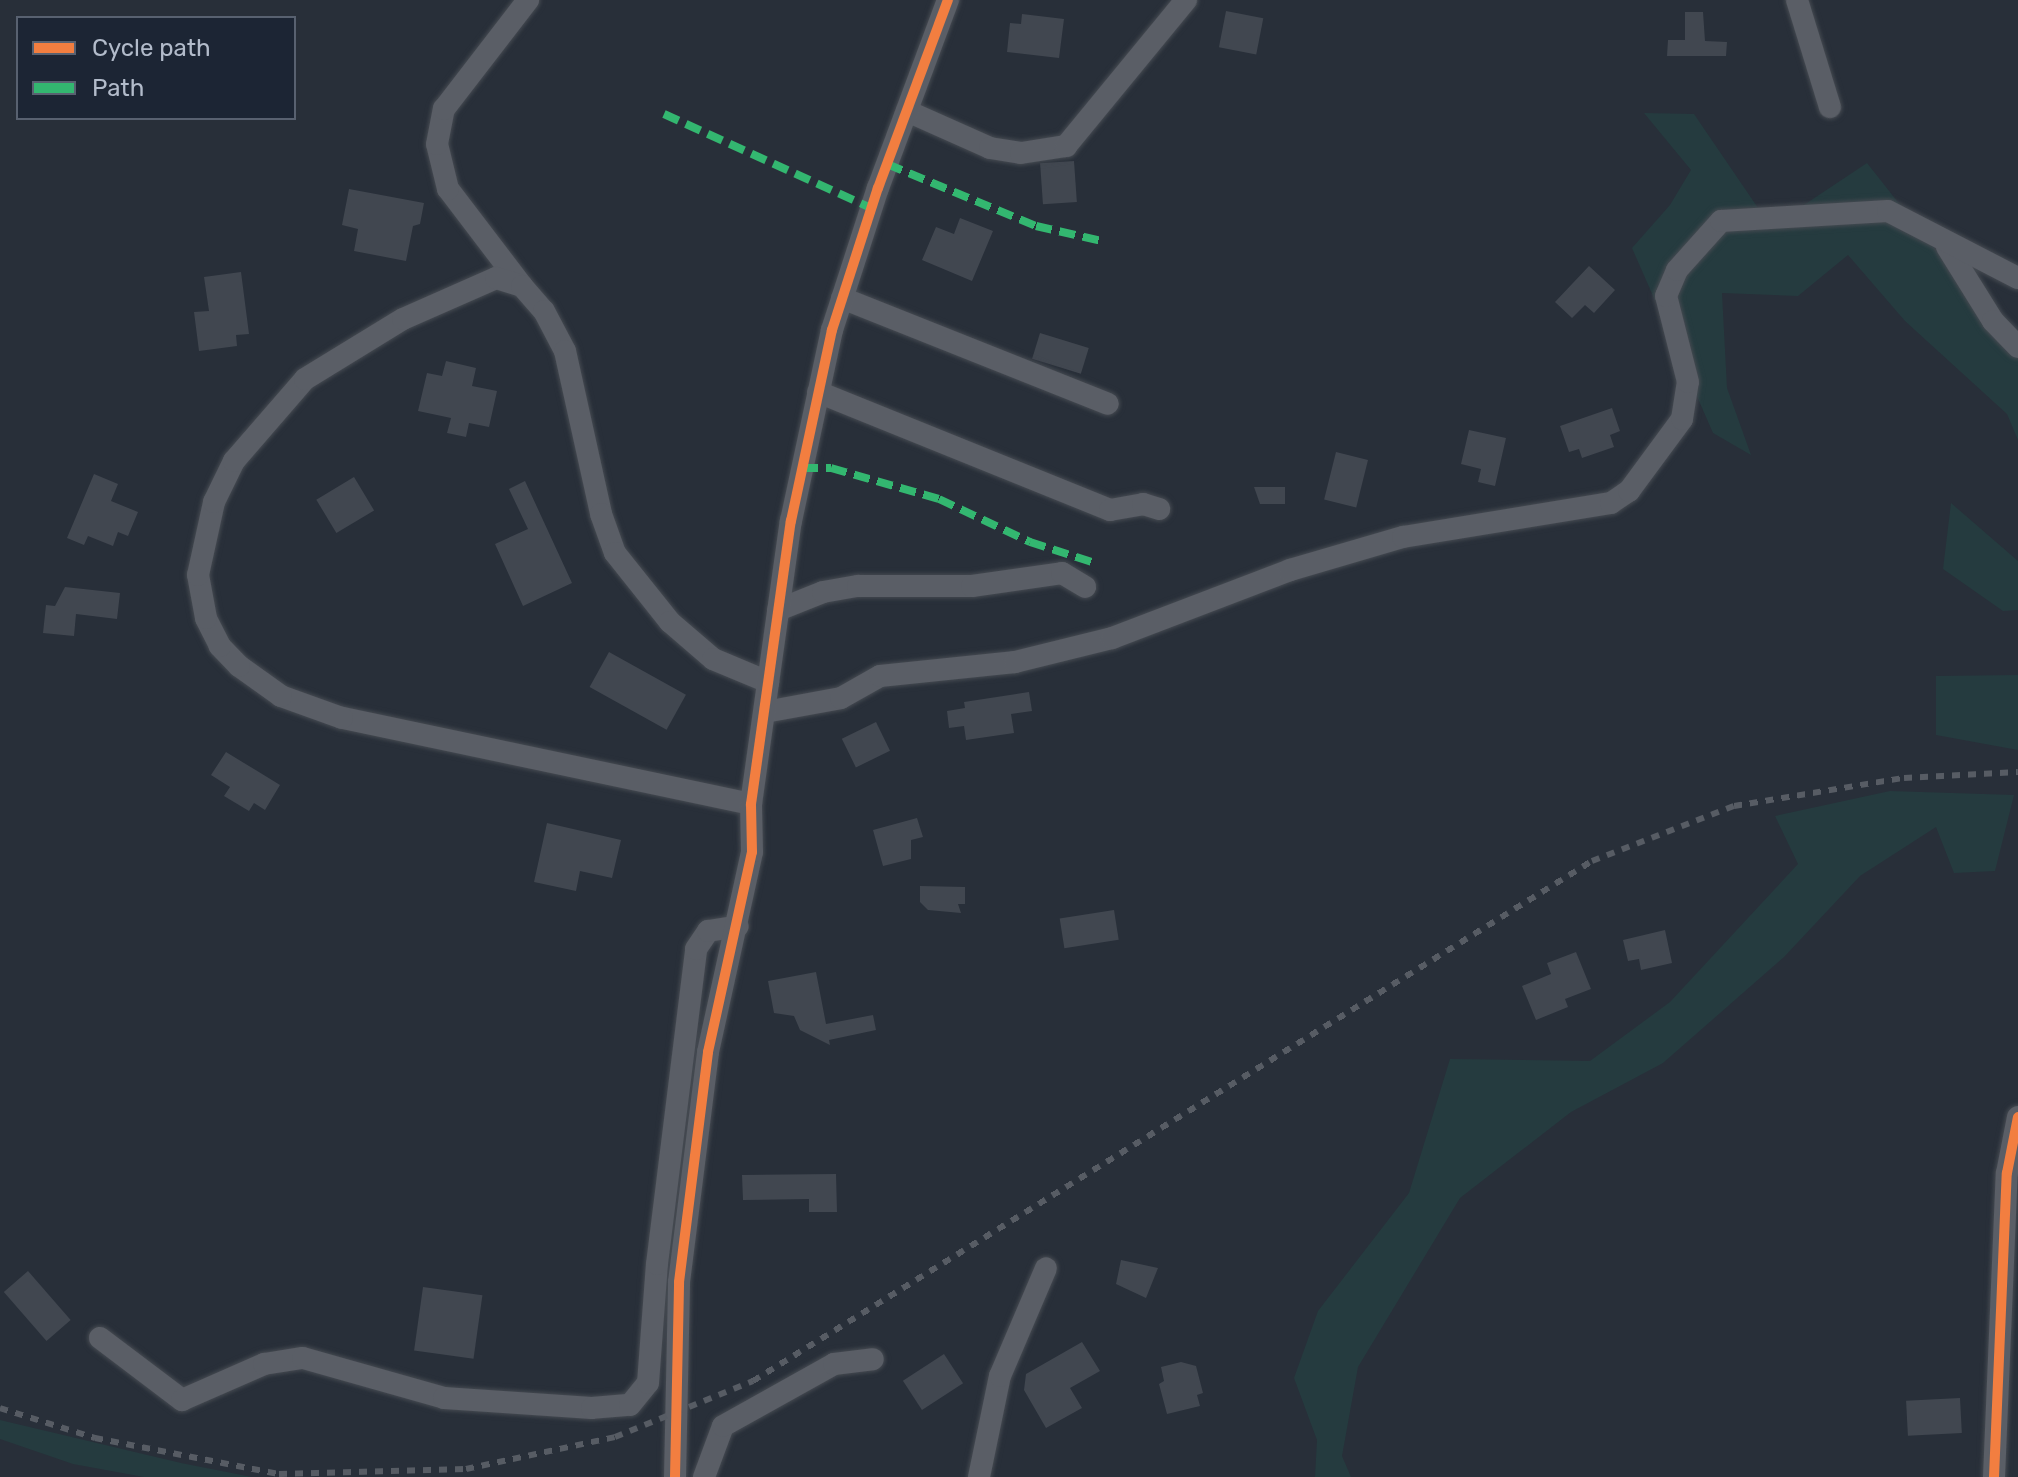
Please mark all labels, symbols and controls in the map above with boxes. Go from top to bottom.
legend [16,16,296,120]
text: Cycle path [92,34,211,62]
text: Path [92,74,144,102]

